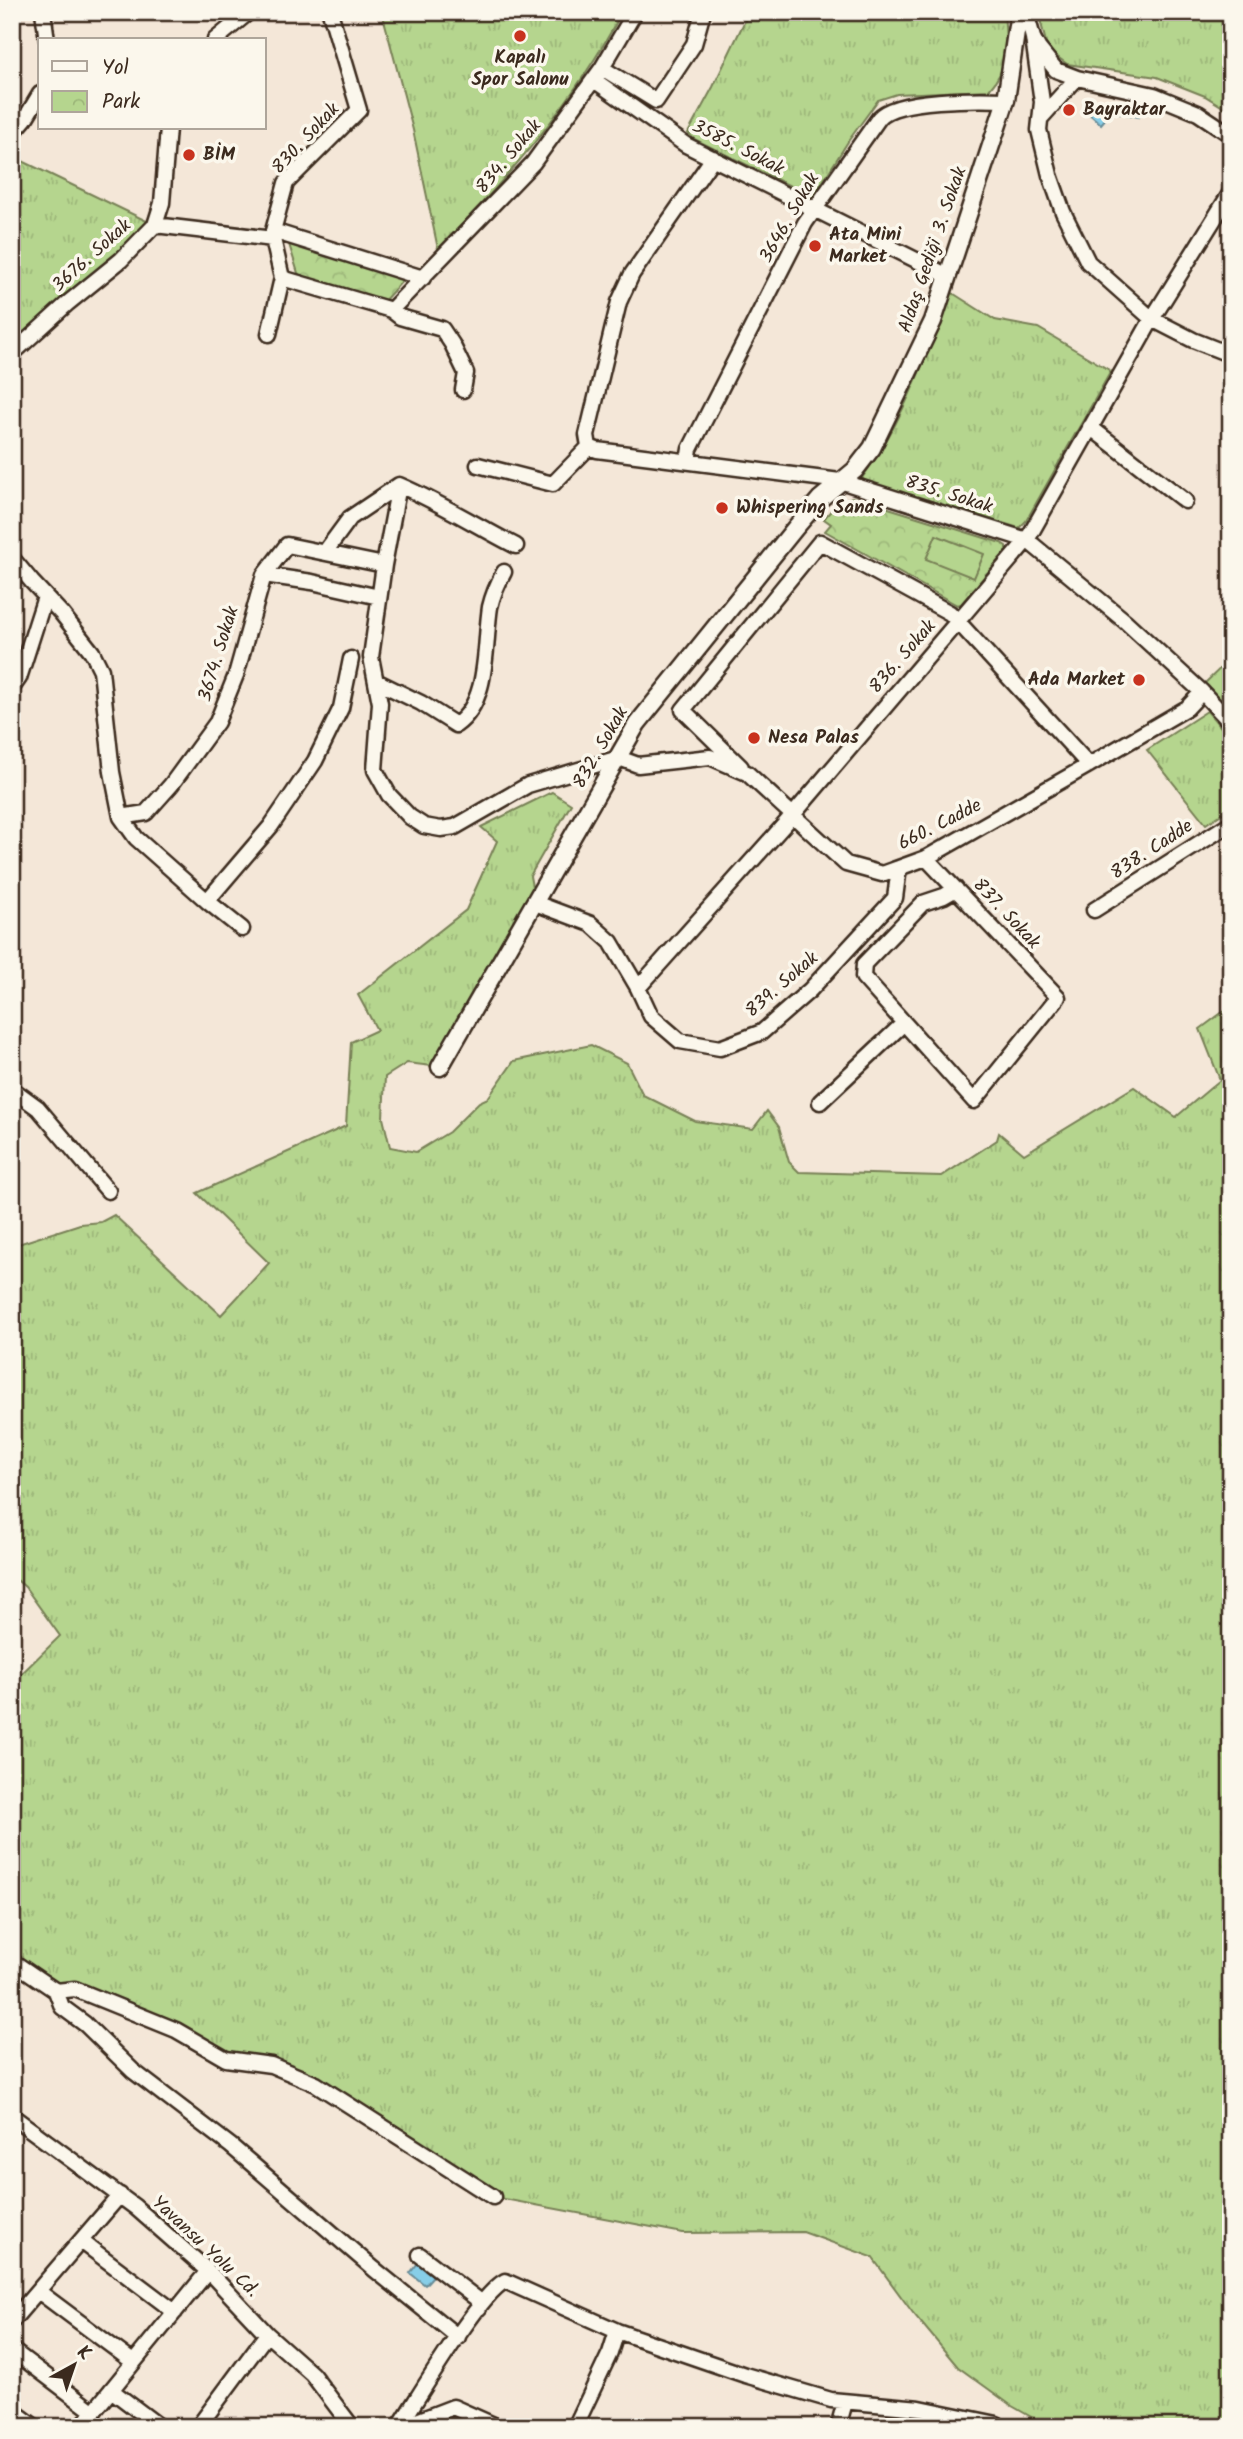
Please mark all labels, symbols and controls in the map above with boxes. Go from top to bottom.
marker: Kapalı Spor Salonu [512,28,528,44]
legend [38,38,266,130]
place label: Kapalı Spor Salonu [471,43,569,95]
text: Yol [102,52,129,85]
text: Park [102,86,140,119]
place label: Bayraktar [1083,95,1167,125]
street label: 830. Sokak [265,96,347,182]
marker: Bayraktar [1061,102,1077,118]
street label: 3585. Sokak [687,112,790,184]
street label: 834. Sokak [468,113,550,201]
place label: BİM [203,140,236,170]
marker: BİM [181,147,197,163]
street label: Aldaş Gediği 3. Sokak [890,163,976,337]
street label: 3646. Sokak [752,167,828,269]
street label: 3676. Sokak [45,212,139,300]
place label: Ata Mini Market [829,220,902,272]
marker: Ata Mini Market [807,238,823,254]
street label: 835. Sokak [902,467,997,523]
place label: Whispering Sands [736,493,884,523]
marker: Whispering Sands [714,500,730,516]
street label: 3674. Sokak [190,603,248,705]
street label: 836. Sokak [862,613,944,701]
place label: Ada Market [1028,665,1125,695]
marker: Ada Market [1131,672,1147,688]
street label: 832. Sokak [565,701,637,795]
place label: Nesa Palas [768,723,859,753]
marker: Nesa Palas [746,730,762,746]
street label: 660. Cadde [893,791,988,859]
street label: 838. Cadde [1105,812,1200,888]
street label: 837. Sokak [965,871,1047,957]
street label: 839. Sokak [739,944,826,1026]
street label: Yavansu Yolu Cd. [144,2189,266,2305]
north arrow [38,2330,108,2400]
text: K [70,2338,98,2369]

